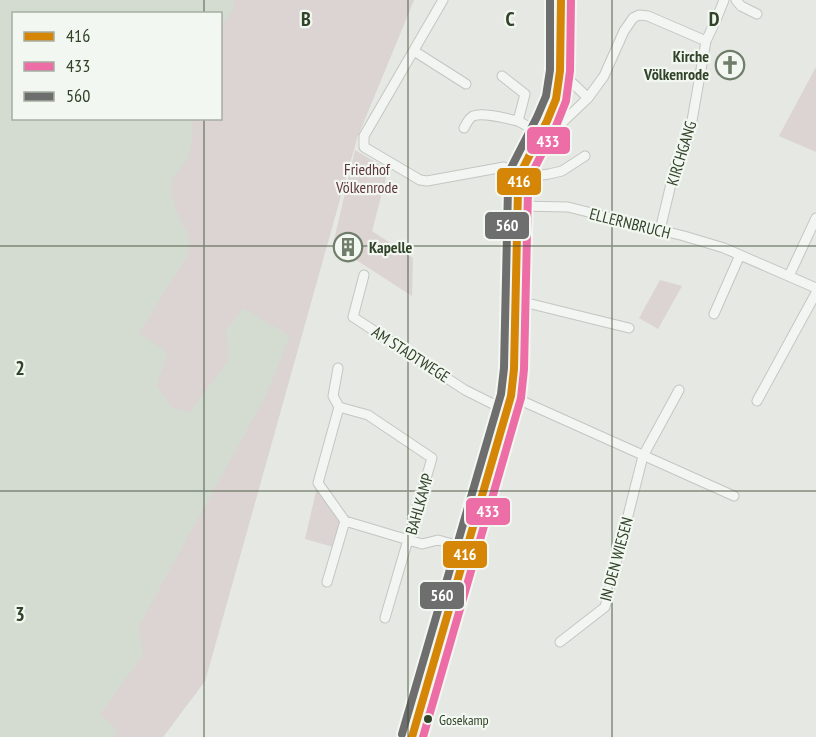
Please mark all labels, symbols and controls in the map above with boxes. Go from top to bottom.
text: B [301,6,311,32]
text: C [505,6,515,32]
text: D [709,6,720,32]
legend [12,12,222,120]
text: 416 [66,24,90,47]
place label: Kirche Völkenrode [643,46,709,84]
church icon: Kirche Völkenrode [714,49,746,81]
text: 433 [66,54,90,77]
text: 560 [66,84,90,107]
street label: KIRCHGANG [662,118,700,188]
line badge: 433 [526,126,571,155]
text: 433 [537,131,559,151]
park label: Friedhof Völkenrode [335,159,398,197]
line badge: 416 [496,167,542,196]
text: 416 [508,171,531,191]
street label: ELLERNBRUCH [587,203,673,243]
line badge: 560 [484,211,530,240]
text: 560 [496,215,519,235]
building icon: Kapelle [332,231,364,263]
place label: Kapelle [369,237,412,257]
street label: AM STADTWEGE [368,321,454,387]
text: 2 [15,355,25,381]
street label: BAHLKAMP [401,471,437,537]
line badge: 433 [465,497,511,526]
text: 433 [477,501,499,521]
street label: IN DEN WIESEN [595,515,637,603]
line badge: 416 [442,540,488,569]
text: 416 [454,544,477,564]
line badge: 560 [419,581,465,610]
text: 560 [431,585,454,605]
text: 3 [15,601,25,627]
place label: Gosekamp [439,711,489,729]
marker: Gosekamp [422,713,434,725]

